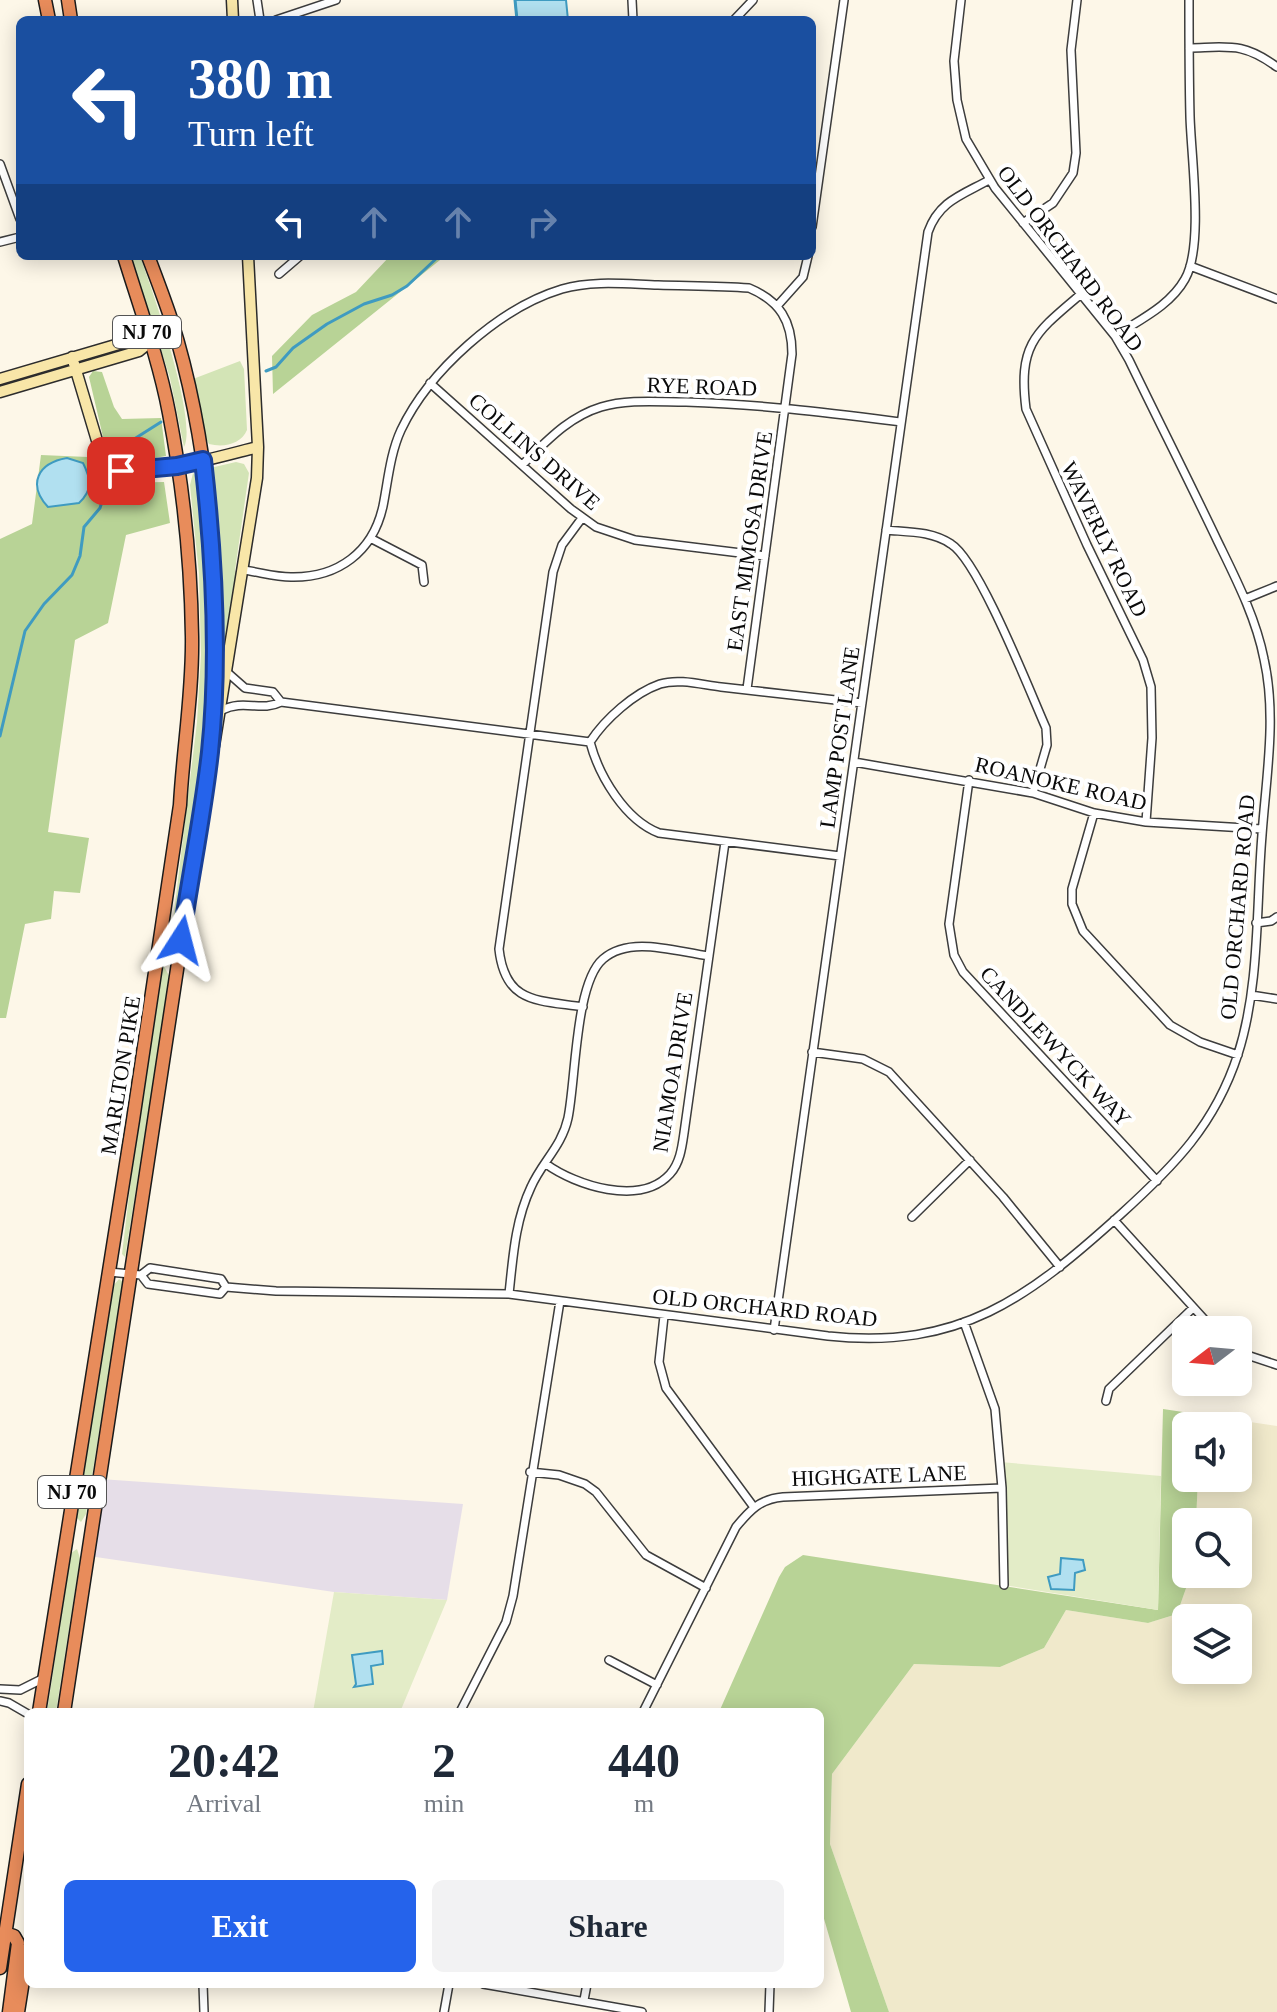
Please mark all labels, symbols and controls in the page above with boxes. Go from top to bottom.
icon: left [56,48,160,152]
text: 380 m [188,48,333,110]
text: Turn left [188,114,314,154]
street label: OLD ORCHARD ROAD [993,160,1149,356]
icon: left [268,200,312,244]
icon: ahead [352,200,396,244]
icon: ahead [436,200,480,244]
icon: right [520,200,564,244]
road number: NJ 70 [113,316,181,348]
street label: RYE ROAD [646,372,758,401]
street label: COLLINS DRIVE [464,388,605,515]
street label: EAST MIMOSA DRIVE [722,429,777,653]
pin [87,437,155,505]
icon: arrive [99,449,143,493]
street label: WAVERLY ROAD [1056,458,1153,621]
street label: LAMP POST LANE [814,645,865,830]
street label: ROANOKE ROAD [973,752,1149,815]
street label: OLD ORCHARD ROAD [1215,793,1260,1021]
position arrow [139,898,223,982]
street label: CANDLEWYCK WAY [975,961,1136,1132]
street label: NIAMOA DRIVE [647,990,698,1154]
street label: MARLTON PIKE [96,994,145,1156]
street label: OLD ORCHARD ROAD [651,1283,879,1332]
north arrow [1172,1316,1252,1396]
map controls [1172,1316,1252,1684]
button: sound [1172,1412,1252,1492]
street label: HIGHGATE LANE [791,1460,967,1491]
road number: NJ 70 [38,1476,106,1508]
button: search [1172,1508,1252,1588]
button: layers [1172,1604,1252,1684]
text: 20:42 [168,1734,280,1787]
text: 2 [432,1734,456,1787]
text: 440 [608,1734,680,1787]
text: Arrival [186,1789,261,1818]
text: min [424,1789,464,1818]
text: m [634,1789,654,1818]
button: Exit [64,1880,416,1972]
button: Share [432,1880,784,1972]

